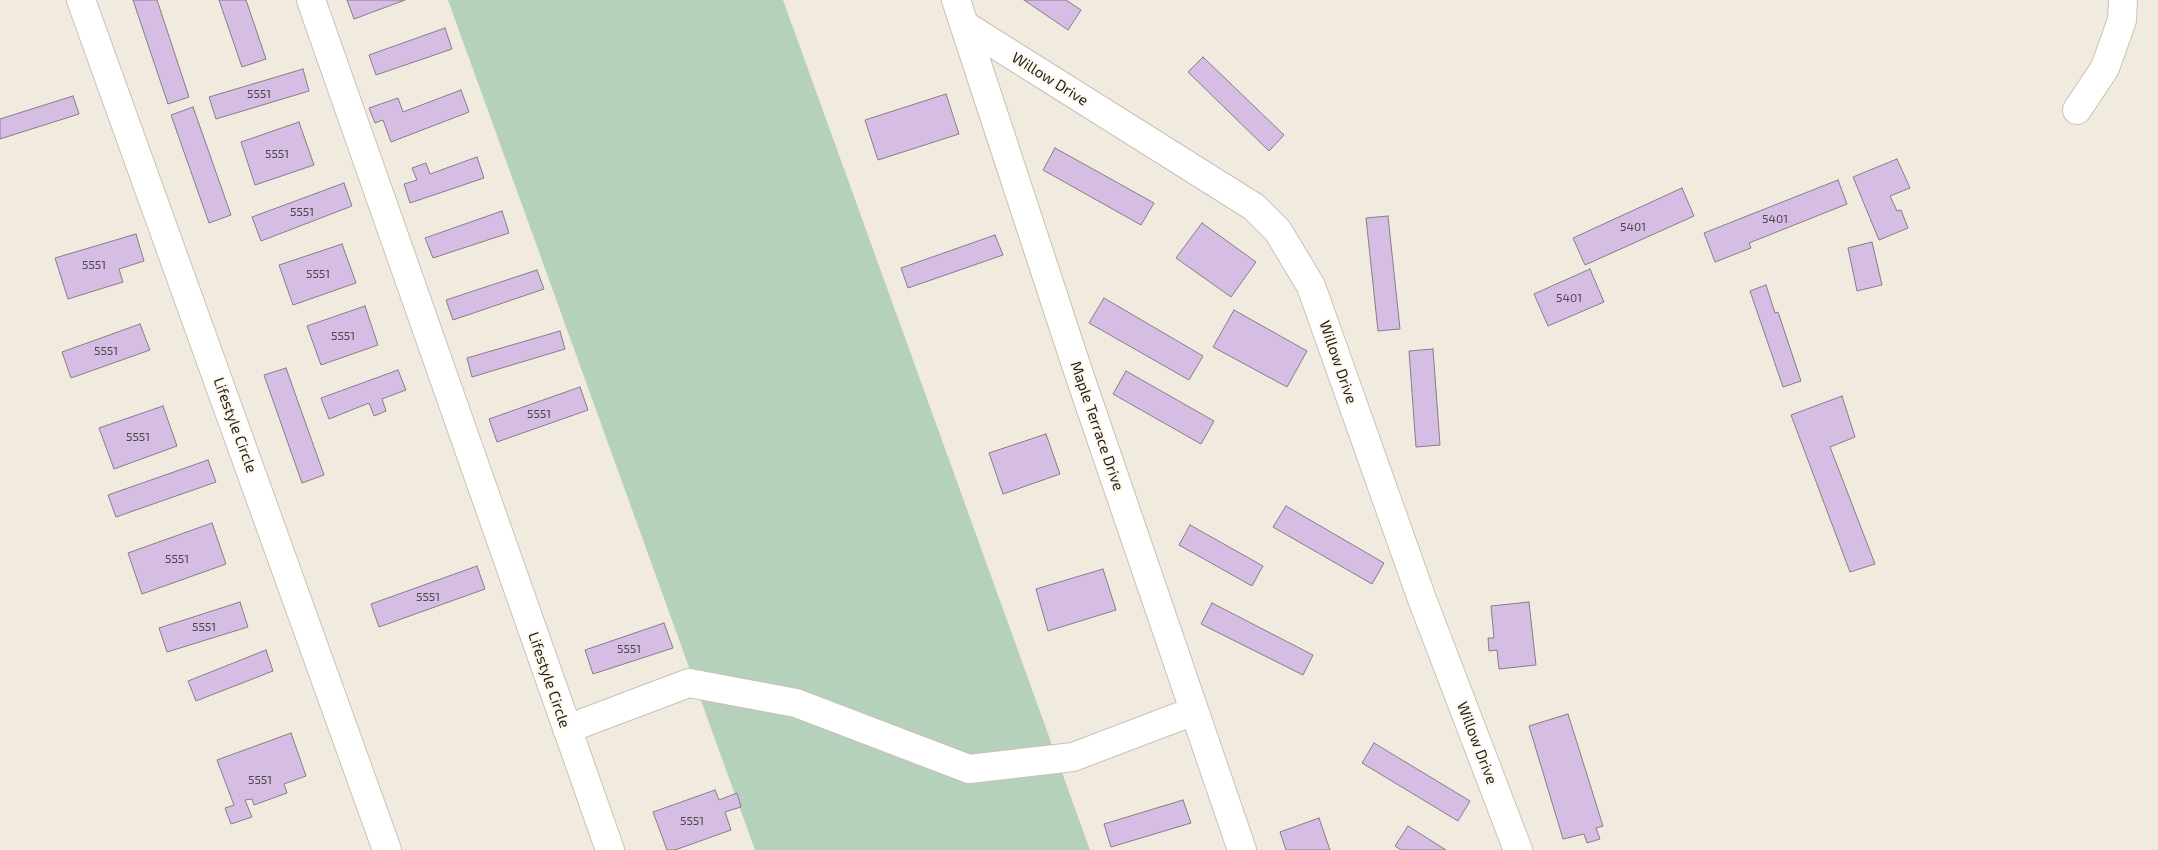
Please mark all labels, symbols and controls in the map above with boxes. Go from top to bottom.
street label: Willow Drive [1008,48,1092,110]
house number: 5551 [247,87,271,101]
house number: 5551 [265,147,289,161]
house number: 5551 [290,205,314,219]
house number: 5401 [1762,212,1788,226]
house number: 5401 [1620,220,1646,234]
house number: 5551 [82,258,106,272]
house number: 5551 [306,267,330,281]
house number: 5401 [1556,291,1582,305]
street label: Willow Drive [1315,318,1361,406]
house number: 5551 [331,329,355,343]
house number: 5551 [94,344,118,358]
street label: Maple Terrace Drive [1066,359,1128,493]
street label: Lifestyle Circle [209,375,261,475]
house number: 5551 [527,407,551,421]
house number: 5551 [126,430,150,444]
house number: 5551 [165,552,189,566]
house number: 5551 [416,590,440,604]
house number: 5551 [192,620,216,634]
street label: Lifestyle Circle [524,630,574,730]
house number: 5551 [617,642,641,656]
street label: Willow Drive [1453,699,1501,787]
house number: 5551 [248,773,272,787]
house number: 5551 [680,814,704,828]

